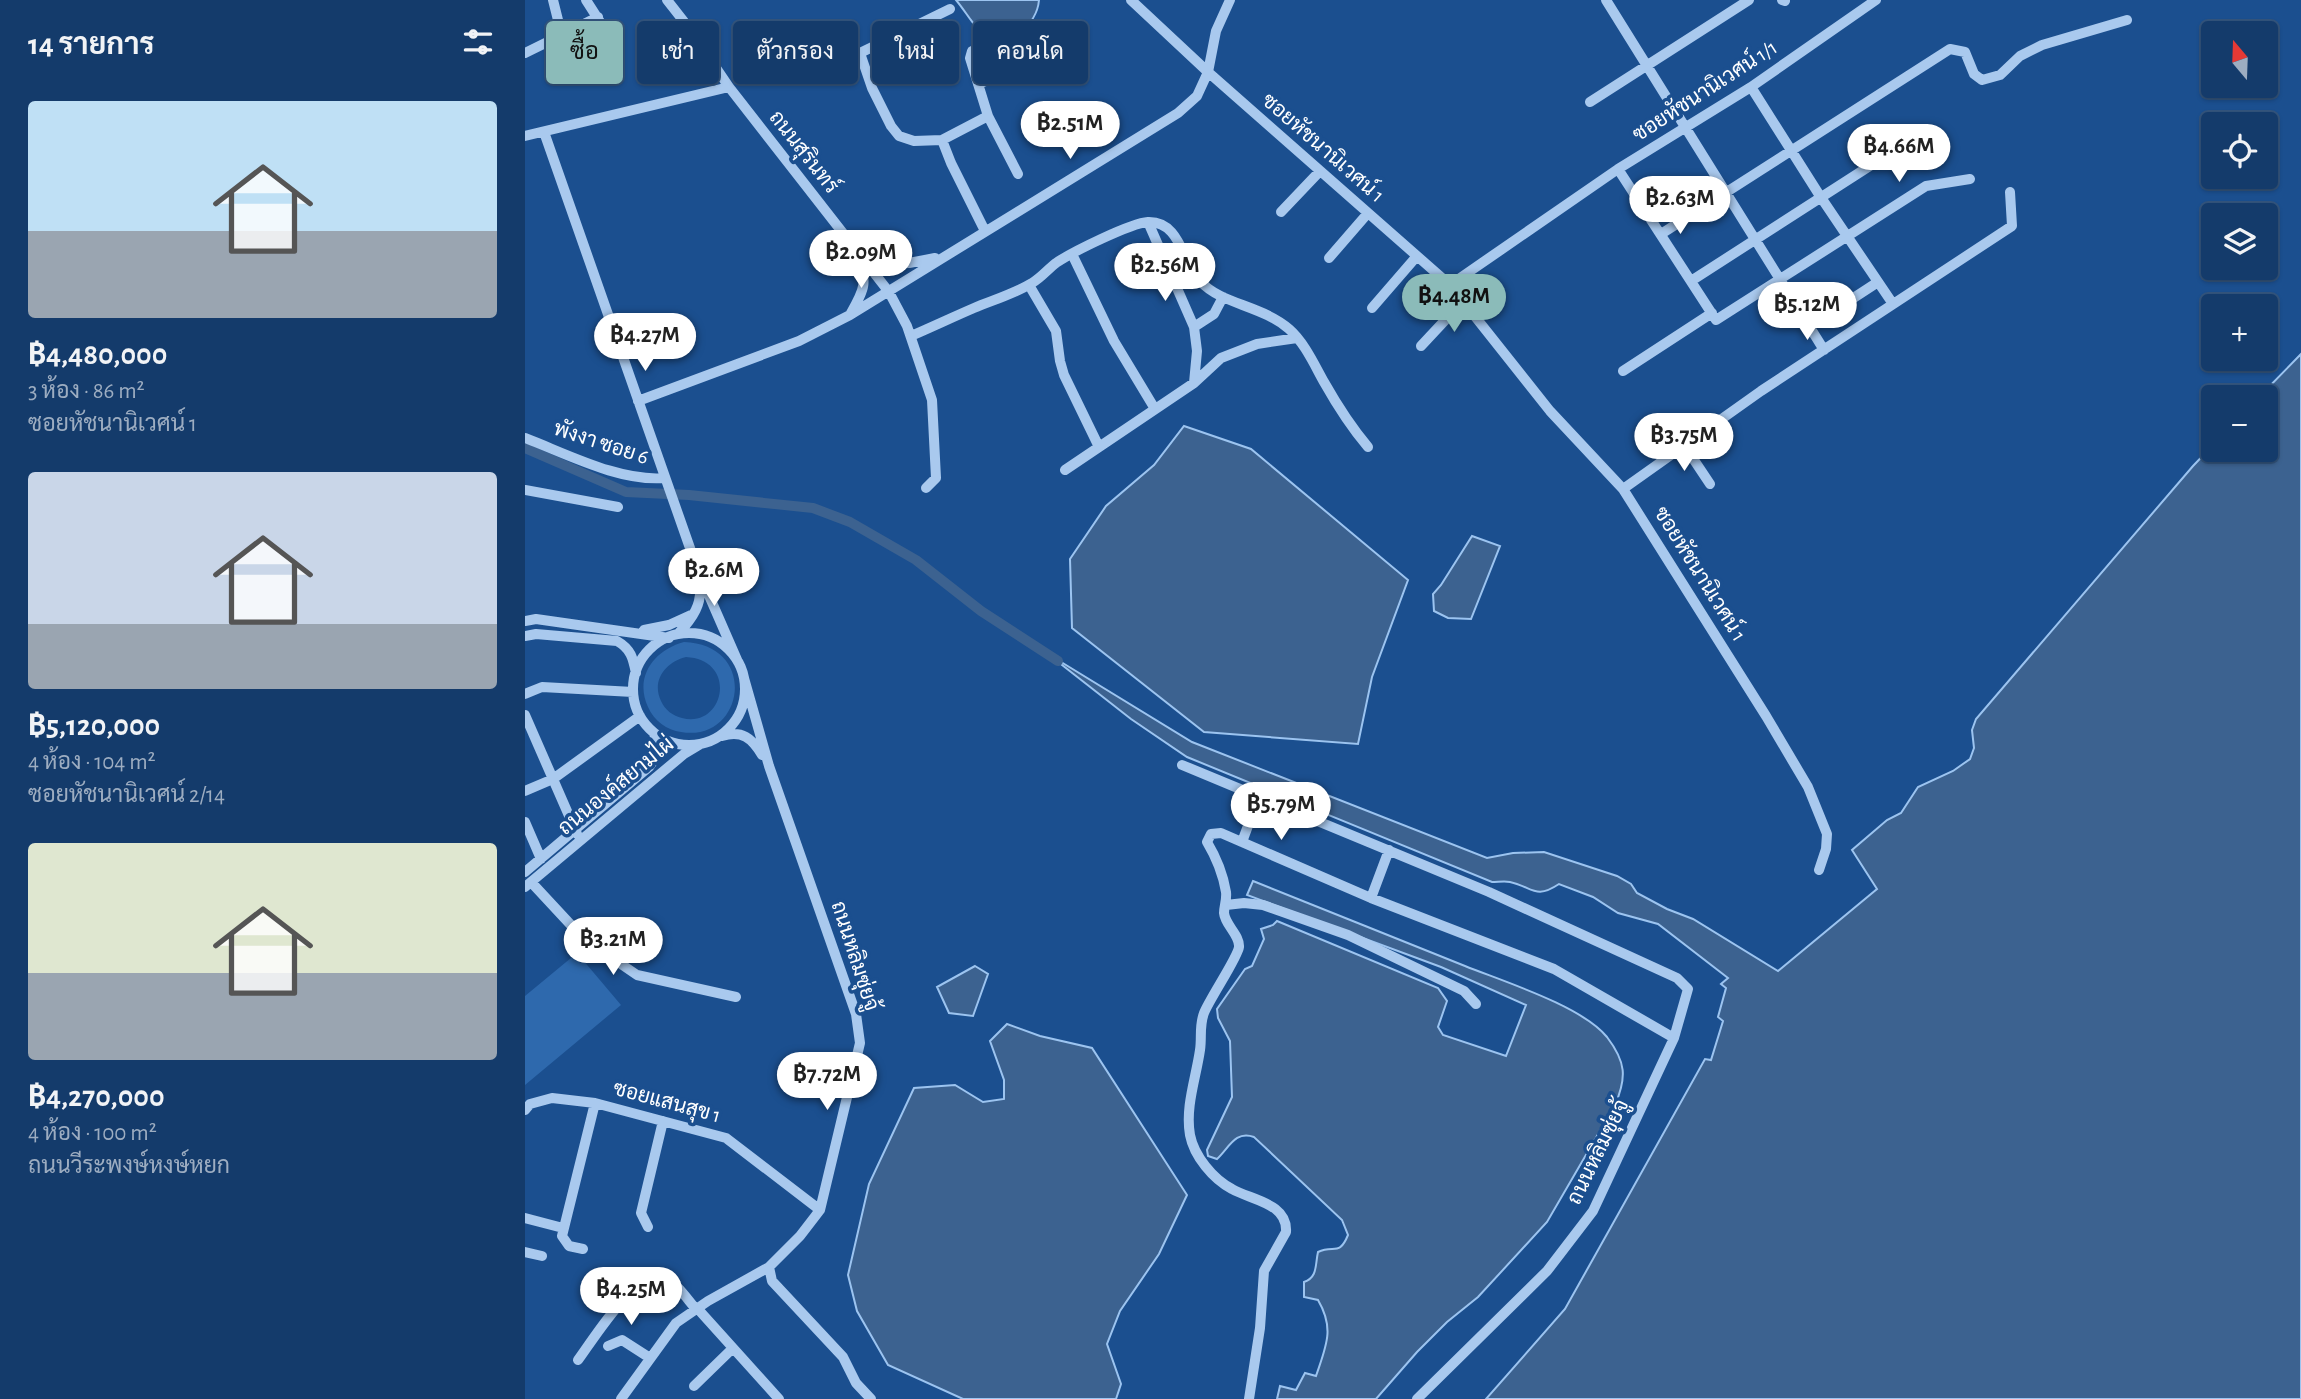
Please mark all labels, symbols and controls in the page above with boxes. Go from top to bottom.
chip: ซื้อ [546,21,623,84]
chip: เช่า [637,21,719,84]
chip: ตัวกรอง [733,21,858,84]
chip: ใหม่ [872,21,959,84]
chip: คอนโด [973,21,1088,84]
north arrow [2201,21,2279,98]
map controls [2201,21,2278,462]
icon: filters [459,23,497,61]
text: 14 รายการ [28,30,154,60]
street label: ซอยหัชนานิเวศน์ 1/1 [1627,33,1781,145]
street label: ซอยหัชนานิเวศน์ 1 [1258,86,1391,207]
pin: ฿2.51M [1013,102,1127,161]
street label: ถนนสุรินทร์ [763,104,846,199]
text: ฿2.51M [1037,112,1103,135]
button: locate [2201,112,2278,189]
pin: ฿4.66M [1842,124,1956,184]
text: ฿4.66M [1863,135,1935,158]
icon: home [200,146,326,272]
pin: ฿2.63M [1623,176,1737,236]
text: ฿2.63M [1645,187,1715,210]
button: layers [2201,203,2278,280]
pin: ฿2.09M [804,230,918,290]
text: ฿2.09M [825,241,897,264]
pin: ฿2.56M [1108,244,1222,303]
text: ฿2.56M [1130,254,1200,277]
pin: ฿4.48M [1397,274,1511,334]
pin: ฿5.12M [1750,282,1864,342]
text: ฿4.48M [1418,285,1490,308]
text: ฿5.12M [1774,293,1840,316]
button: + [2201,294,2278,371]
pin: ฿4.27M [588,314,702,373]
text: ฿4.27M [610,324,680,347]
text: ฿4,480,000 [28,340,167,370]
text: 3 ห้อง · 86 m² [28,380,145,403]
button: − [2201,385,2278,462]
text: ซอยหัชนานิเวศน์ 1 [28,413,197,436]
pin: ฿3.75M [1627,414,1741,473]
street label: พังงา ซอย 6 [551,416,652,468]
text: ฿3.75M [1650,424,1718,447]
street label: ซอยหัชนานิเวศน์ 1 [1650,501,1753,645]
icon: home [200,517,326,643]
pin: ฿2.6M [665,548,763,608]
text: ฿2.6M [684,559,744,582]
text: ฿5,120,000 [28,711,160,741]
street label: ถนนองค์สยามไผ่ [552,730,678,839]
text: 4 ห้อง · 104 m² [28,751,156,774]
pin: ฿5.79M [1224,782,1338,842]
text: ซอยหัชนานิเวศน์ 2/14 [28,784,225,807]
text: ฿5.79M [1247,793,1315,816]
icon: home [200,888,326,1014]
street label: ถนนหลิมซุ่ยจู้ [824,898,885,1015]
pin: ฿3.21M [556,918,670,977]
text: ฿3.21M [580,928,646,951]
pin: ฿7.72M [770,1052,884,1112]
text: ฿7.72M [793,1063,861,1086]
street label: ซอยแสนสุข 1 [610,1078,723,1129]
text: ฿4,270,000 [28,1082,165,1112]
street label: ถนนหลิมซุ่ยจู้ [1562,1095,1636,1210]
text: 4 ห้อง · 100 m² [28,1122,157,1145]
text: ถนนวีระพงษ์หงษ์หยก [28,1155,230,1178]
pin: ฿4.25M [574,1268,688,1327]
text: ฿4.25M [596,1278,666,1301]

